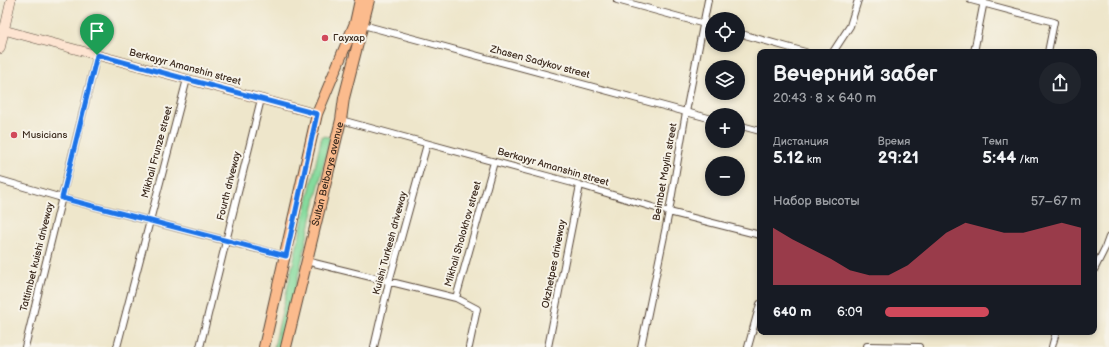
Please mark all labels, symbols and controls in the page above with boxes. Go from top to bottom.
map controls [705,12,745,196]
button: locate [705,12,745,52]
pin [80,14,114,55]
icon: arrive [86,20,108,42]
place label: Гаухар [333,32,365,44]
marker: Гаухар [320,33,330,43]
street label: Zhasen Sadykov street [488,43,591,81]
street label: Berkayyr Amanshin street [128,46,242,88]
button: layers [705,60,745,100]
text: Вечерний забег [773,61,937,88]
button: share [1039,62,1081,104]
text: 20:43 · 8 × 640 m [773,90,876,106]
street label: Mikhail Frunze street [139,105,175,199]
button: + [705,108,745,148]
street label: Sultan Beibarys avenue [310,121,346,227]
street label: Beimbet Maylin street [651,122,679,222]
place label: Musicians [22,129,67,141]
marker: Musicians [9,130,19,140]
text: Дистанция [773,135,829,148]
text: Время [878,135,910,148]
text: Темп [982,135,1008,148]
street label: Berkayyr Amanshin street [496,145,610,189]
text: 5.12 [773,148,804,168]
text: 29:21 [878,148,919,168]
text: 5:44 [982,148,1016,168]
street label: Fourth driveway [215,150,243,222]
text: km [804,153,821,166]
text: /km [1016,153,1039,166]
button: − [705,156,745,196]
street label: Mikhail Sholokhov street [442,180,484,288]
street label: Kuishi Turkesh driveway [370,190,410,296]
text: Набор высоты [773,193,860,209]
text: 57–67 m [1031,193,1081,209]
street label: Tattimbet kuishi driveway [18,201,56,313]
street label: Okzhetpes driveway [540,218,569,309]
text: 640 m [773,304,811,320]
text: 6:09 [837,304,863,320]

